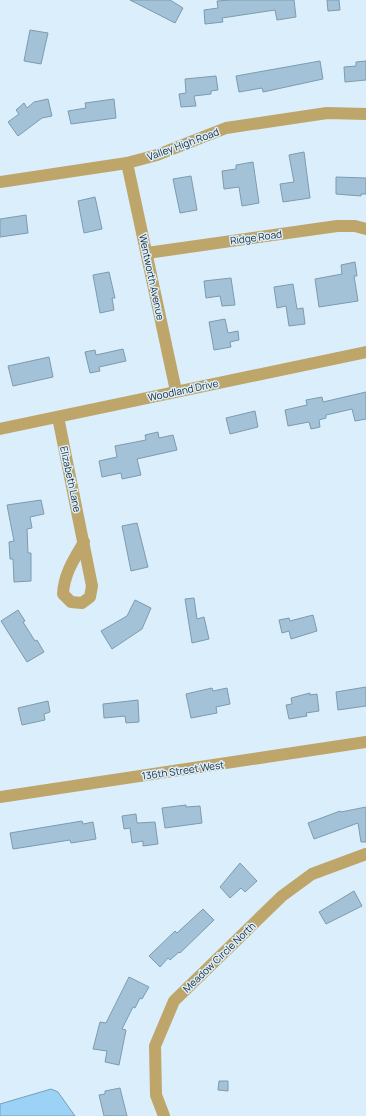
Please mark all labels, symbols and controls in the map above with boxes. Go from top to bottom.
street label: Valley High Road [145,124,221,164]
street label: Ridge Road [229,226,283,248]
street label: Wentworth Avenue [136,233,168,321]
street label: Woodland Drive [147,376,220,404]
street label: Elizabeth Lane [57,445,85,513]
street label: 136th Street West [141,757,225,783]
street label: Meadow Circle North [180,919,258,995]

